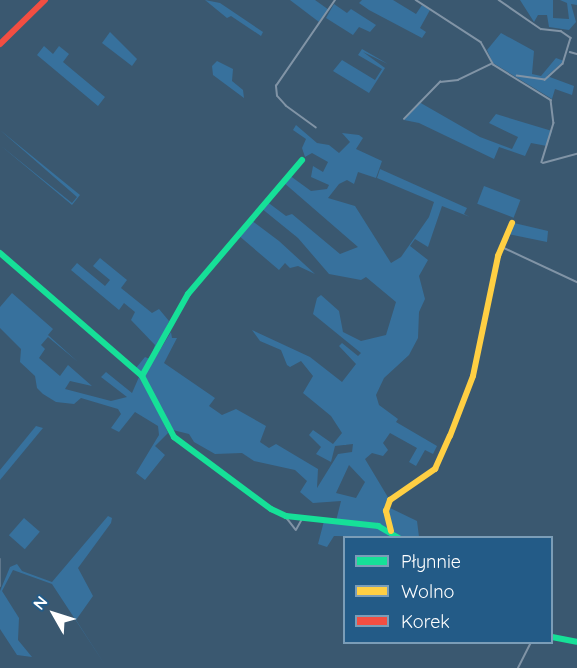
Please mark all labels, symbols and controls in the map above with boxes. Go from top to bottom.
legend [343,536,553,644]
text: Płynnie [401,550,461,573]
text: Wolno [401,580,454,603]
north arrow [24,584,84,644]
text: N [29,592,51,614]
text: Korek [401,610,450,633]

